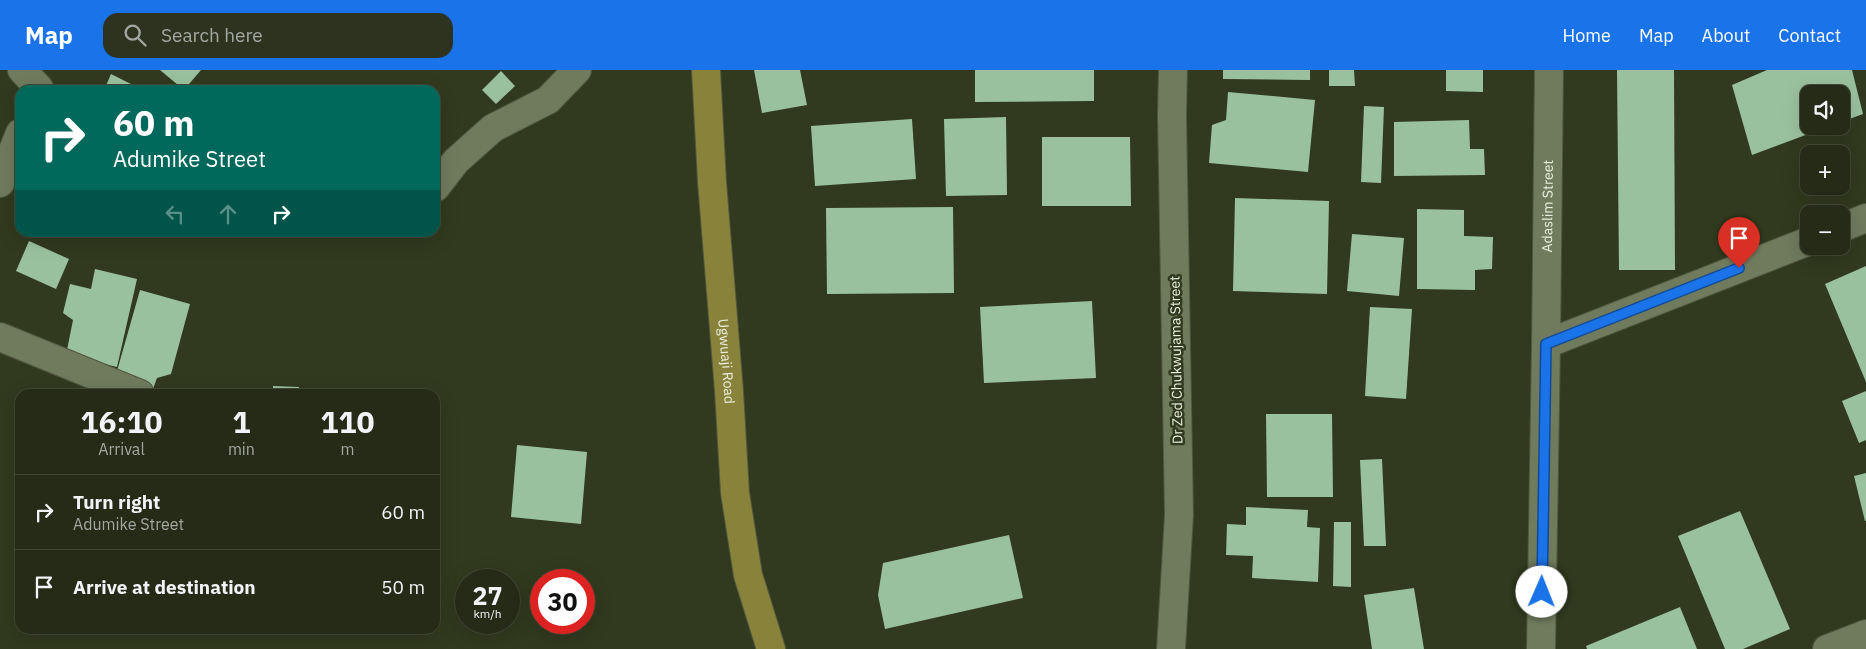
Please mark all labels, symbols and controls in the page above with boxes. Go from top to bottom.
search box [103,13,453,58]
text: Map [25,19,73,51]
icon: search [121,21,149,49]
text: Search here [161,23,263,47]
text: Home [1563,24,1611,47]
text: Map [1639,24,1674,47]
text: About [1702,24,1750,47]
text: Contact [1778,24,1841,47]
map controls [1800,85,1850,255]
button: sound [1800,85,1850,135]
text: 60 m [113,100,195,146]
icon: right [30,105,95,170]
text: Adumike Street [113,144,266,173]
button: + [1800,145,1850,195]
street label: Adaslim Street [1538,159,1557,252]
icon: left [161,200,189,228]
icon: ahead [214,200,242,228]
icon: right [267,200,295,228]
button: − [1800,205,1850,255]
pin [1718,217,1760,268]
icon: arrive [1725,224,1753,252]
street label: Dr Zed Chukwujama Street [1166,276,1186,444]
street label: Ugwuaji Road [714,318,739,404]
text: 16:10 [81,402,162,441]
text: 1 [232,402,250,441]
text: 110 [320,402,374,441]
text: Arrival [98,439,145,459]
text: min [228,439,255,459]
text: m [340,439,354,459]
text: Turn right [73,490,160,514]
icon: right [30,498,58,526]
text: 60 m [381,500,425,524]
text: Adumike Street [73,514,184,534]
position arrow [1515,565,1567,617]
speed limit sign: 30 [530,569,595,634]
icon: arrive [30,573,58,601]
text: Arrive at destination [73,575,256,599]
text: 50 m [381,575,425,599]
text: 27 [472,579,503,612]
text: km/h [473,606,502,621]

